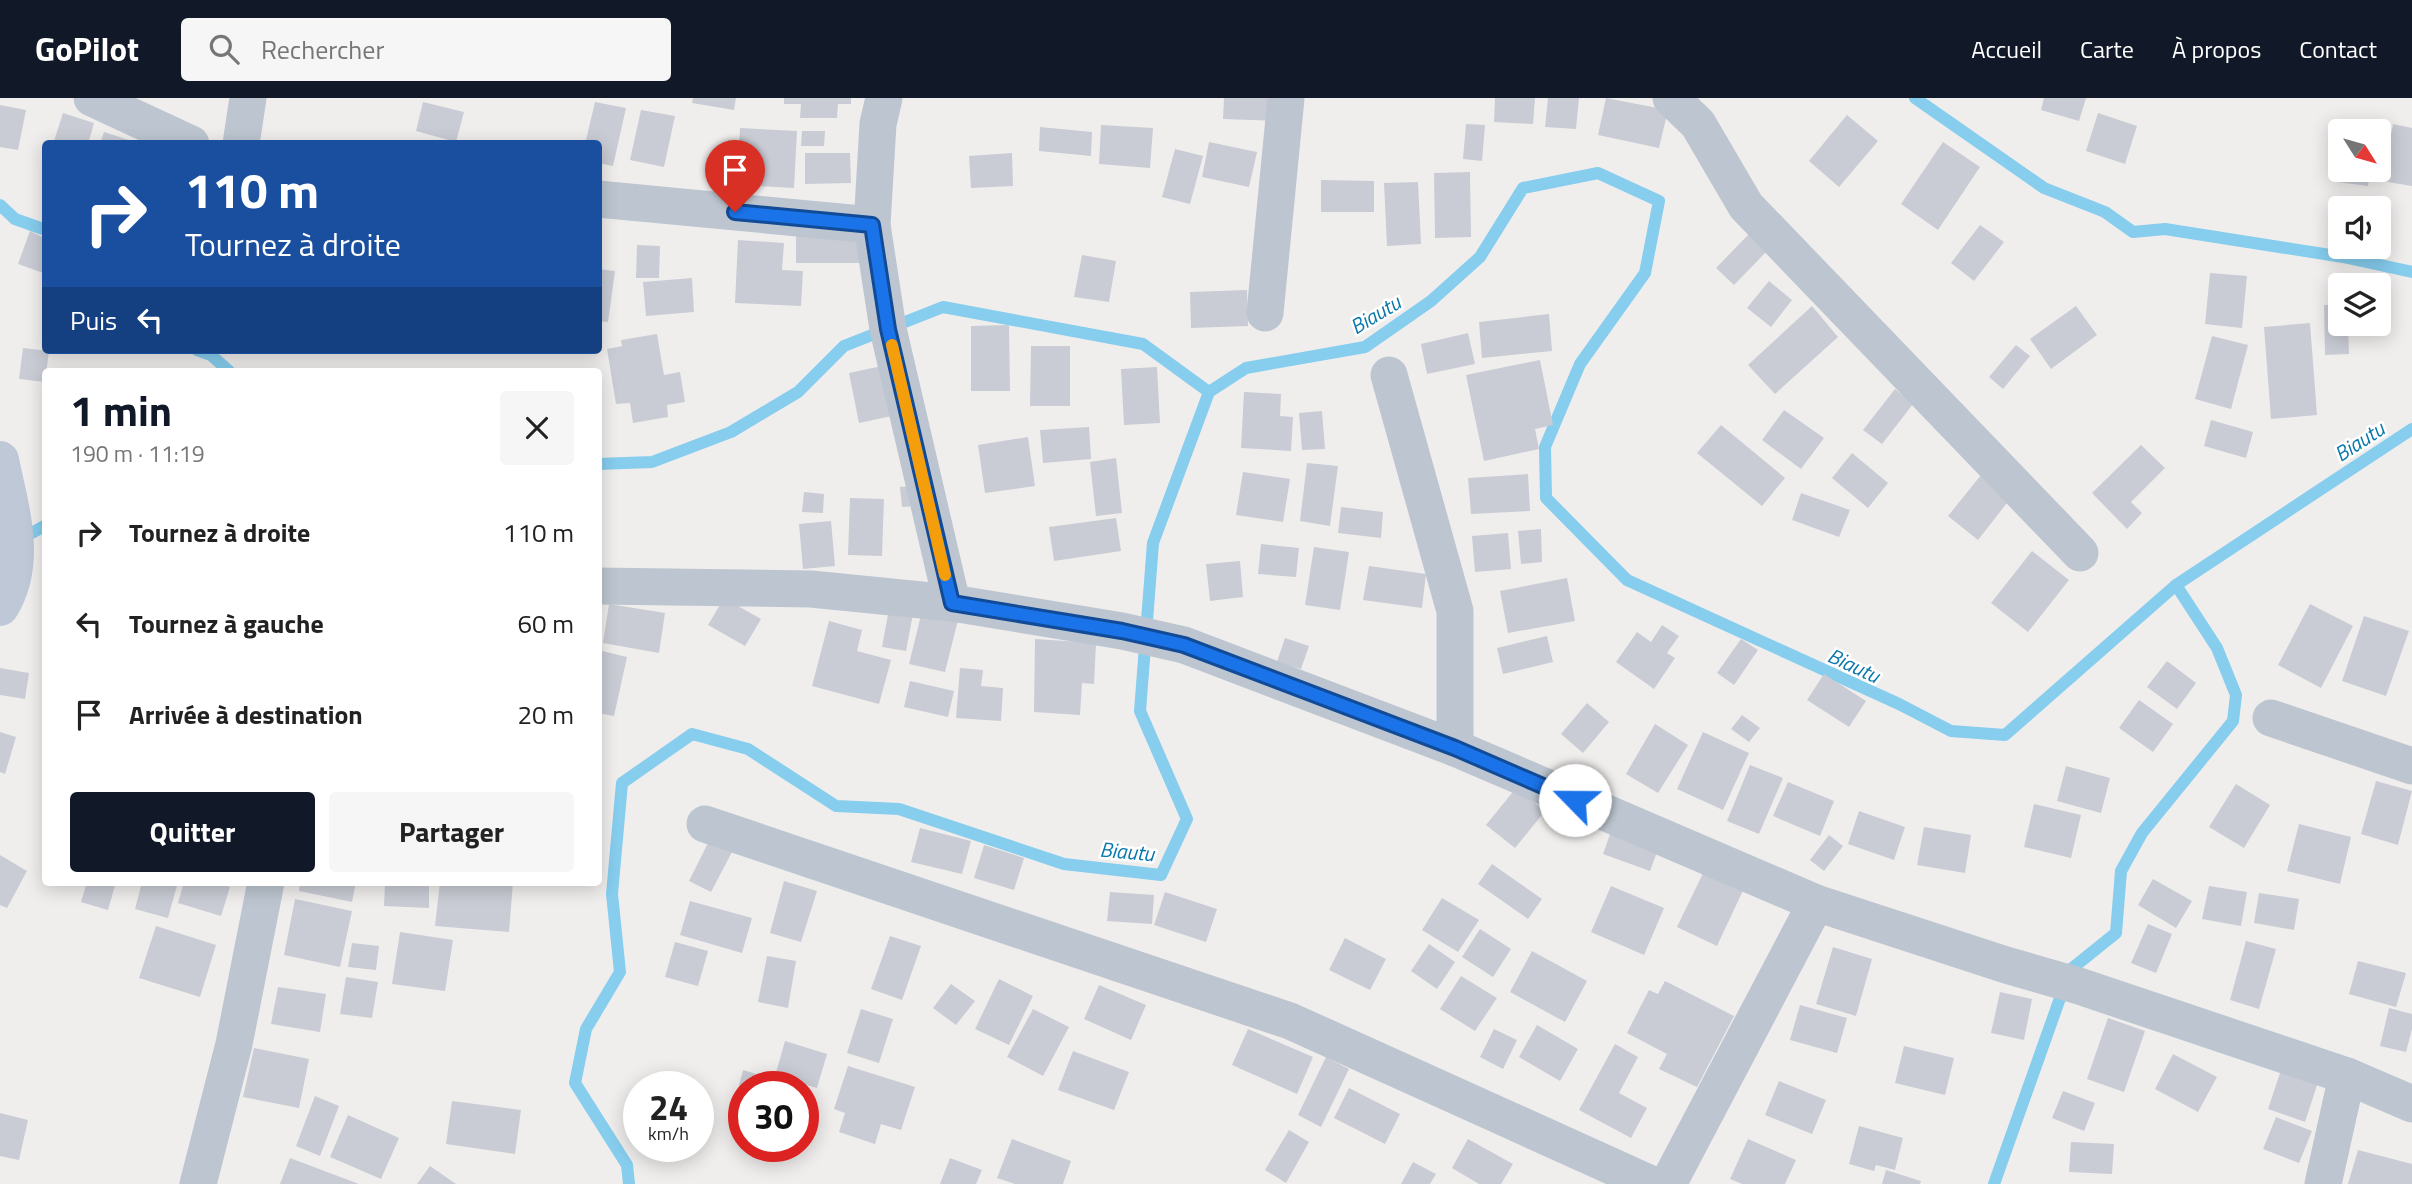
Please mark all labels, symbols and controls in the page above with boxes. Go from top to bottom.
search box [181,18,671,81]
text: GoPilot [35,24,139,74]
icon: search [205,30,243,68]
text: Rechercher [261,30,384,69]
text: Accueil [1971,31,2042,67]
text: Carte [2080,31,2134,67]
text: À propos [2172,31,2261,67]
text: Contact [2299,31,2377,67]
north arrow [2328,119,2390,182]
map controls [2328,119,2391,336]
pin [705,140,765,212]
icon: arrive [716,151,754,189]
text: 110 m [185,152,319,227]
icon: right [70,168,161,259]
button: sound [2328,196,2391,259]
text: Tournez à droite [185,220,401,268]
button: layers [2328,273,2391,336]
water label: Biautu [1343,285,1408,342]
text: Puis [70,301,117,340]
icon: left [131,301,169,339]
text: 1 min [70,378,172,442]
button: close [500,391,574,465]
water label: Biautu [2327,412,2392,469]
text: 190 m · 11:19 [70,436,205,471]
text: Tournez à droite [129,513,310,552]
text: 110 m [503,513,574,552]
icon: right [70,514,108,552]
text: Tournez à gauche [129,604,324,643]
text: 60 m [517,604,574,643]
icon: left [70,605,108,643]
water label: Biautu [1823,639,1887,692]
text: Arrivée à destination [129,695,363,734]
text: 20 m [517,695,574,734]
icon: arrive [70,696,108,734]
position arrow [1538,763,1612,837]
button: Quitter [70,792,315,872]
button: Partager [329,792,574,872]
water label: Biautu [1098,833,1157,869]
speed limit sign: 30 [728,1071,819,1162]
text: 24 [649,1080,688,1134]
text: km/h [648,1120,689,1147]

